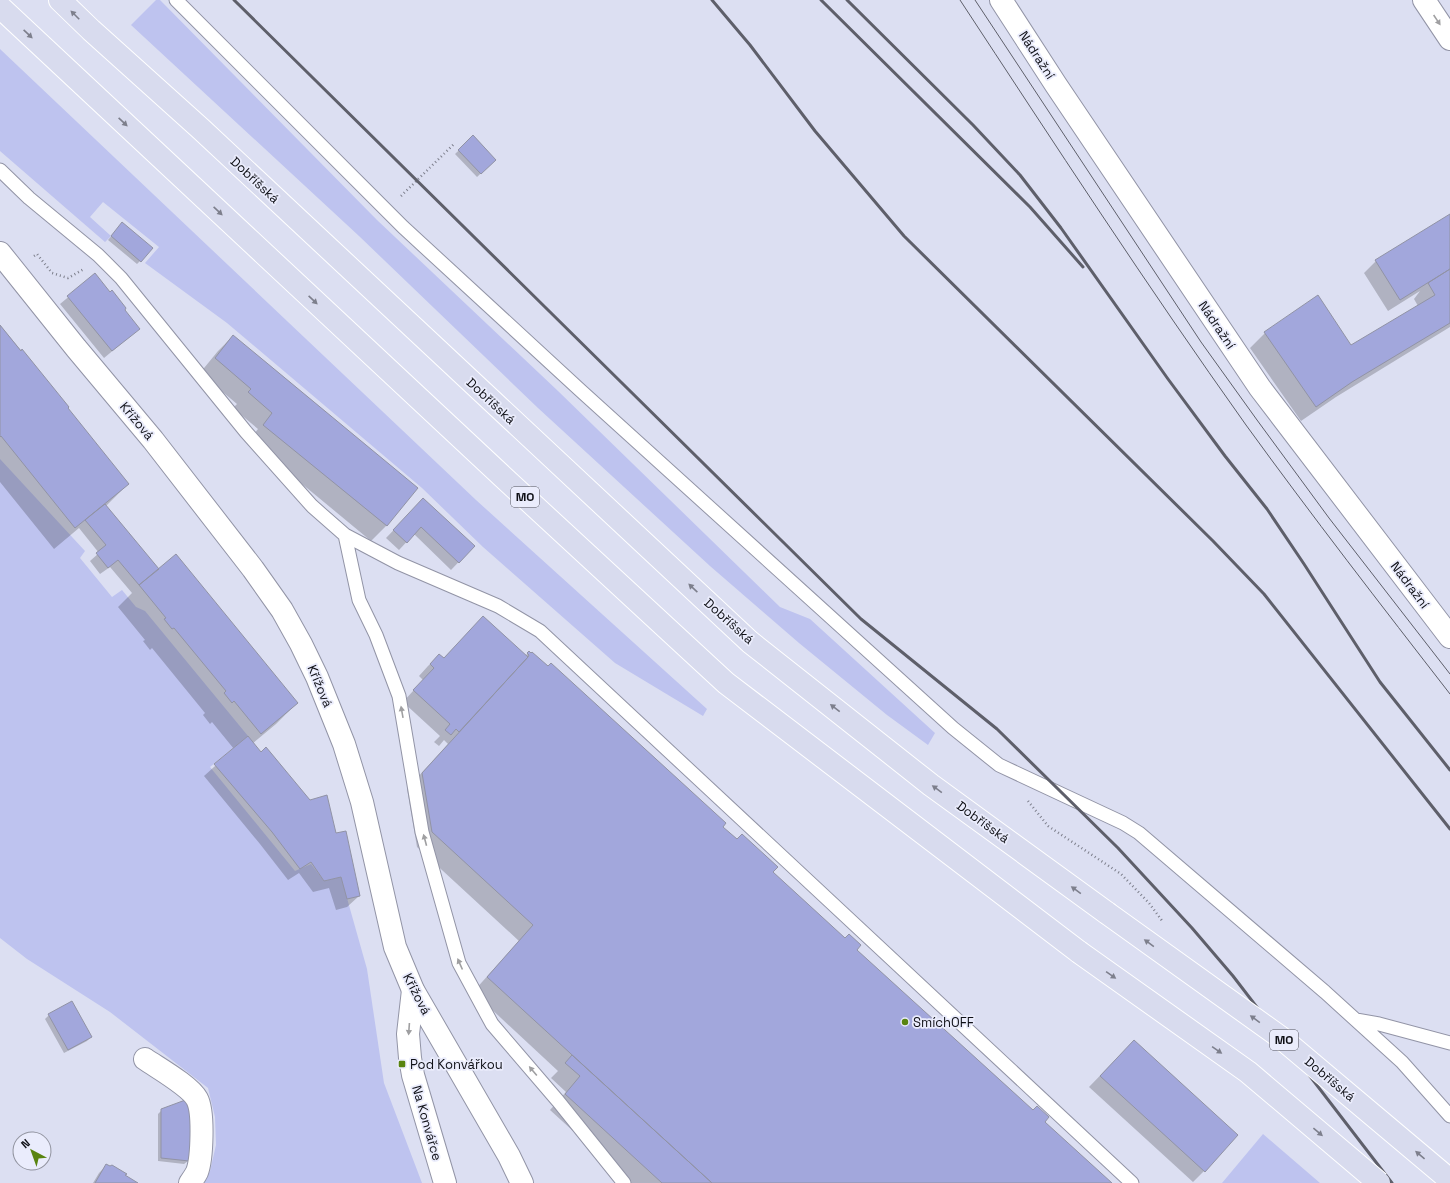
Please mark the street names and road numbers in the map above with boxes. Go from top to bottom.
street label: Nádražní [1015,28,1059,83]
street label: Dobříšská [227,153,284,207]
street label: Nádražní [1195,298,1240,353]
street label: Dobříšská [463,374,520,428]
street label: Křížová [116,398,158,444]
road number: MO [511,487,539,507]
street label: Nádražní [1387,558,1434,612]
street label: Dobříšská [701,594,758,648]
street label: Křížová [303,662,337,710]
street label: Dobříšská [953,797,1013,847]
street label: Křížová [399,970,435,1018]
road number: MO [1270,1030,1298,1050]
street label: Dobříšská [1301,1053,1359,1105]
street label: Na Konvářce [408,1083,446,1163]

